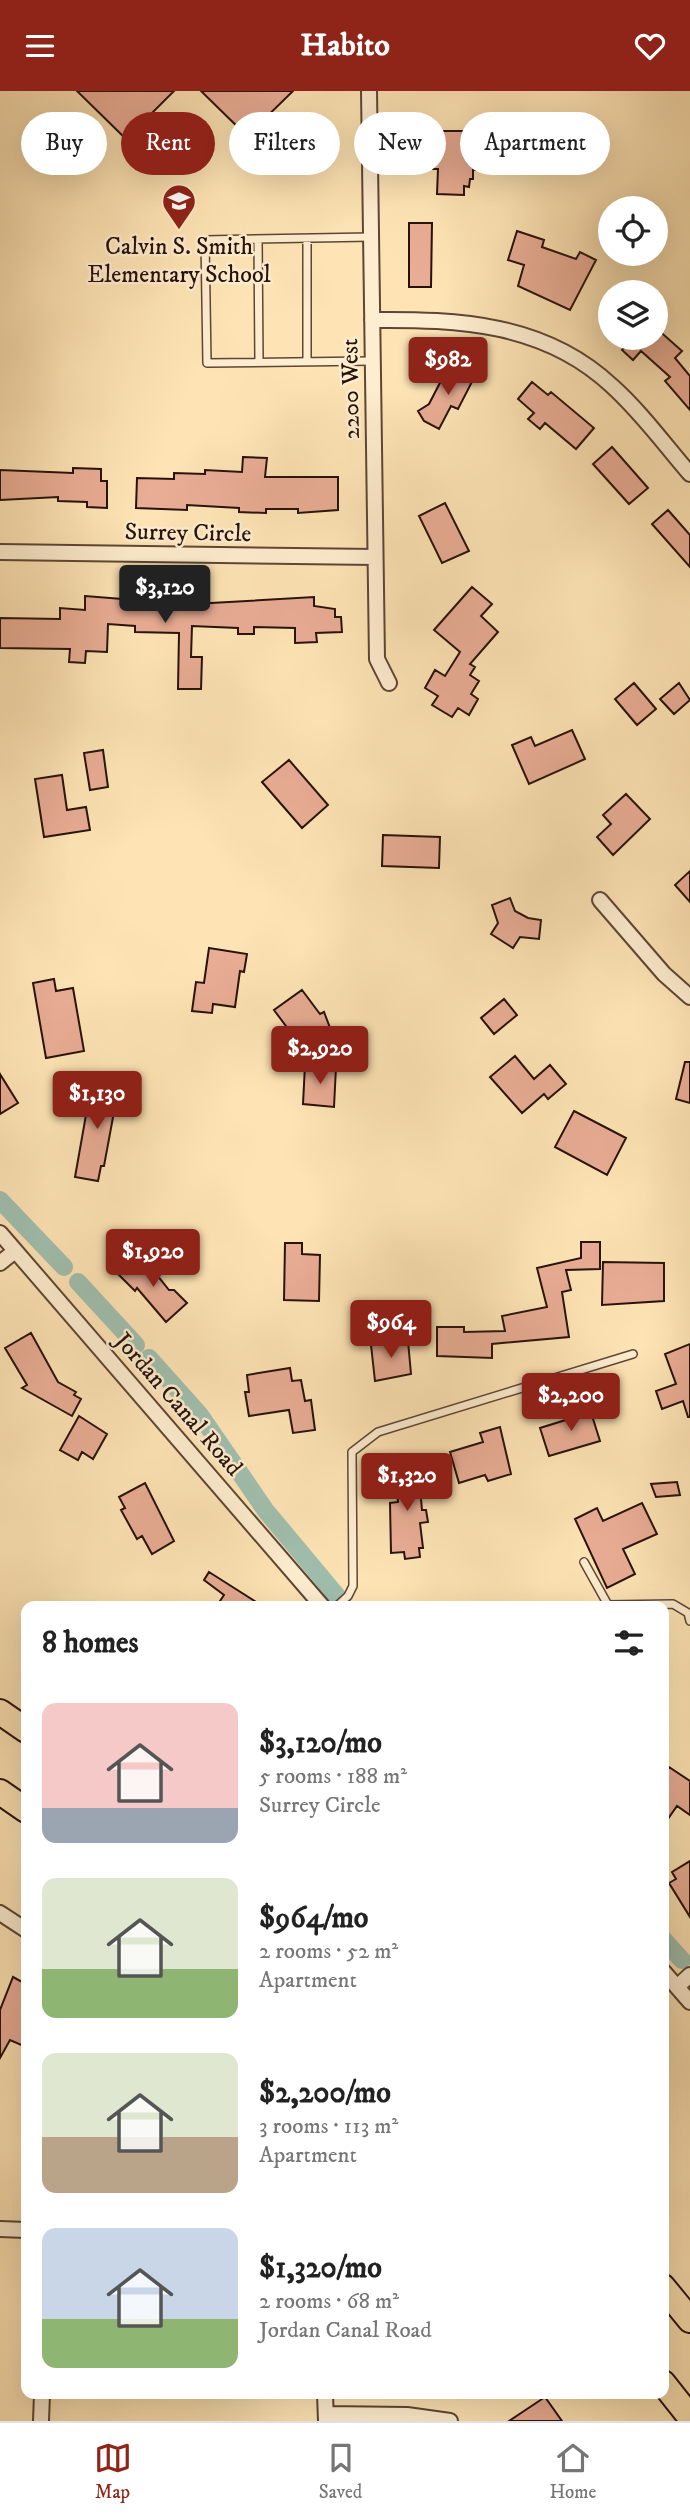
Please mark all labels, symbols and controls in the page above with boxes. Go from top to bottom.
text: Habito [300,26,390,66]
icon: menu [21,27,59,65]
icon: heart [631,27,669,65]
chip: Buy [21,112,107,175]
chip: Rent [121,112,215,175]
chip: Filters [229,112,340,175]
chip: New [354,112,446,175]
chip: Apartment [460,112,610,175]
school or university icon: Calvin S. Smith Elementary School [160,182,198,231]
map controls [598,196,668,350]
button: locate [598,196,668,266]
place label: Calvin S. Smith Elementary School [87,232,272,290]
button: layers [598,280,668,350]
pin: $982 [407,337,489,397]
street label: 2200 West [335,338,367,440]
text: $982 [425,345,471,374]
street label: Surrey Circle [124,517,252,549]
pin: $3,120 [108,566,222,625]
text: $3,120 [135,573,195,602]
pin: $2,920 [263,1027,377,1086]
text: $2,920 [287,1034,353,1063]
pin: $1,130 [40,1072,154,1131]
text: $1,130 [69,1079,125,1108]
pin: $1,920 [96,1229,210,1289]
text: $1,920 [122,1237,184,1266]
pin: $964 [350,1301,432,1360]
text: $964 [366,1308,416,1337]
street label: Jordan Canal Road [106,1325,249,1483]
pin: $2,200 [514,1373,628,1433]
text: $2,200 [538,1381,604,1410]
pin: $1,320 [350,1453,464,1513]
text: $1,320 [377,1461,437,1490]
icon: filters [610,1624,648,1662]
text: 8 homes [42,1625,139,1662]
text: $3,120/mo [259,1725,382,1762]
icon: home [98,1731,182,1815]
text: 5 rooms · 188 m² [259,1762,407,1791]
text: Surrey Circle [259,1791,381,1820]
text: $964/mo [259,1900,368,1937]
icon: home [98,1906,182,1990]
text: 2 rooms · 52 m² [259,1937,398,1966]
text: Apartment [259,1966,357,1995]
text: $2,200/mo [259,2075,391,2112]
icon: home [98,2081,182,2165]
text: 3 rooms · 113 m² [259,2112,398,2141]
text: Apartment [259,2141,357,2170]
text: $1,320/mo [259,2250,382,2287]
icon: home [98,2256,182,2340]
text: 2 rooms · 68 m² [259,2287,399,2316]
text: Jordan Canal Road [259,2316,432,2345]
tab: Map [94,2439,132,2504]
tab: Saved [319,2439,362,2504]
tab: Home [549,2439,596,2504]

